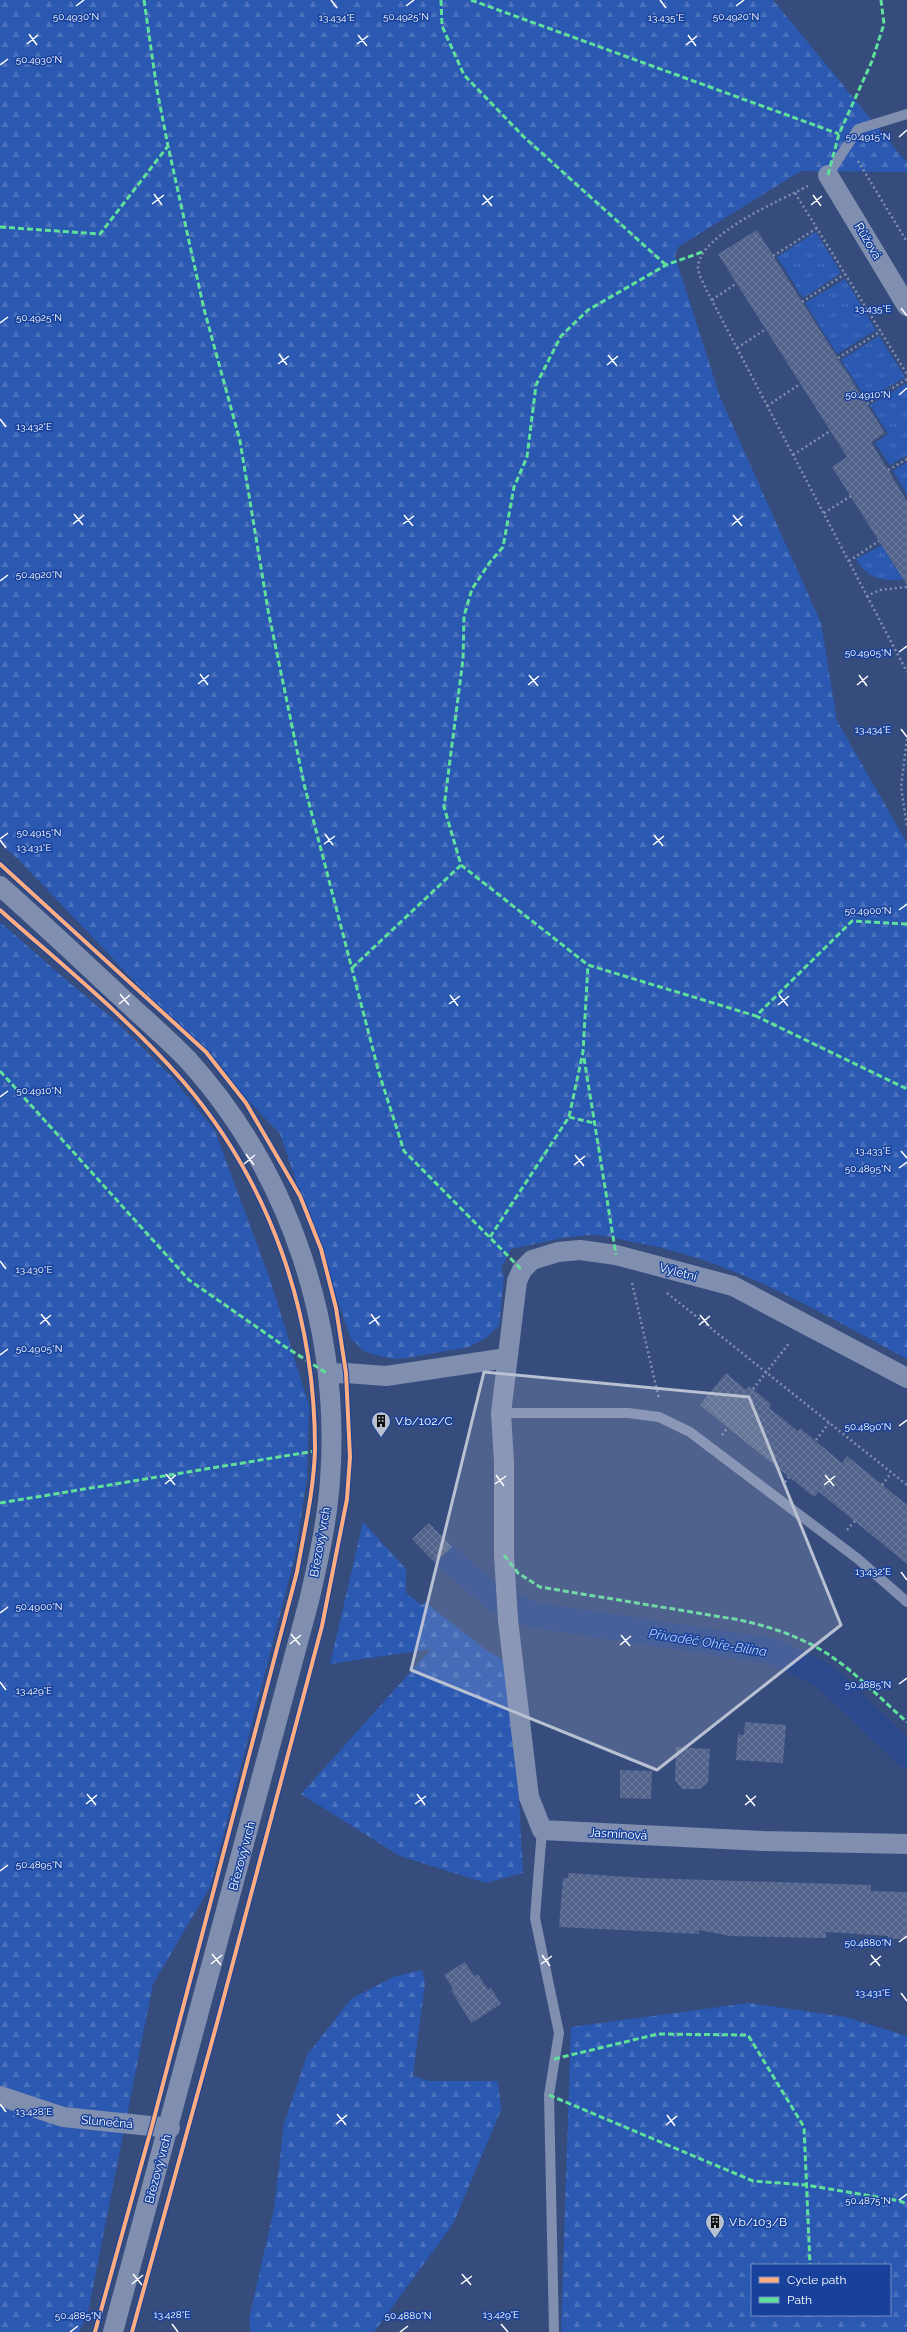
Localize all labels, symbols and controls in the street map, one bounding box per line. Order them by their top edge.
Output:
text: 50.4930°N [53,11,99,22]
text: 50.4925°N [383,11,429,22]
text: 50.4920°N [713,11,759,22]
text: 13.434°E [319,12,355,23]
text: 13.435°E [648,12,684,23]
text: 50.4930°N [16,54,62,65]
text: 50.4915°N [846,131,890,142]
street label: Růžová [852,220,884,262]
text: 13.435°E [855,303,891,314]
text: 50.4925°N [16,312,62,323]
text: 50.4910°N [845,389,891,400]
text: 13.432°E [16,421,52,432]
text: 50.4920°N [16,569,62,580]
text: 50.4905°N [845,647,891,658]
text: 13.434°E [855,724,891,735]
text: 50.4915°N [17,827,61,838]
text: 13.431°E [16,842,52,853]
text: 50.4900°N [844,905,892,916]
text: 50.4910°N [16,1085,62,1096]
text: 13.433°E [855,1145,891,1156]
text: 50.4895°N [845,1163,891,1174]
street label: Výletní [658,1260,699,1284]
text: 13.430°E [16,1264,52,1275]
text: 50.4905°N [16,1343,62,1354]
building icon: V.b/102/C [370,1410,392,1438]
place label: V.b/102/C [395,1414,453,1428]
text: 50.4890°N [844,1421,892,1432]
street label: Březový vrch [307,1506,333,1578]
text: 13.432°E [855,1566,891,1577]
text: 50.4900°N [15,1601,63,1612]
water label: Přivaděč Ohře-Bílina [648,1626,768,1659]
text: 50.4885°N [845,1679,891,1690]
text: 13.429°E [16,1685,52,1696]
street label: Březový vrch [226,1820,258,1892]
street label: Jasmínová [588,1825,648,1843]
text: 50.4895°N [16,1859,62,1870]
text: 50.4880°N [844,1937,892,1948]
text: 13.431°E [855,1987,891,1998]
text: 13.428°E [16,2106,52,2117]
street label: Slunečná [81,2113,133,2131]
street label: Březový vrch [142,2133,174,2205]
text: 50.4875°N [845,2195,891,2206]
building icon: V.b/103/B [704,2211,726,2239]
place label: V.b/103/B [729,2215,787,2229]
legend [751,2264,891,2316]
text: Cycle path [787,2273,846,2287]
text: Path [787,2293,812,2307]
text: 13.428°E [154,2309,190,2320]
text: 13.429°E [483,2309,519,2320]
text: 50.4885°N [55,2310,101,2321]
text: 50.4880°N [384,2310,432,2321]

